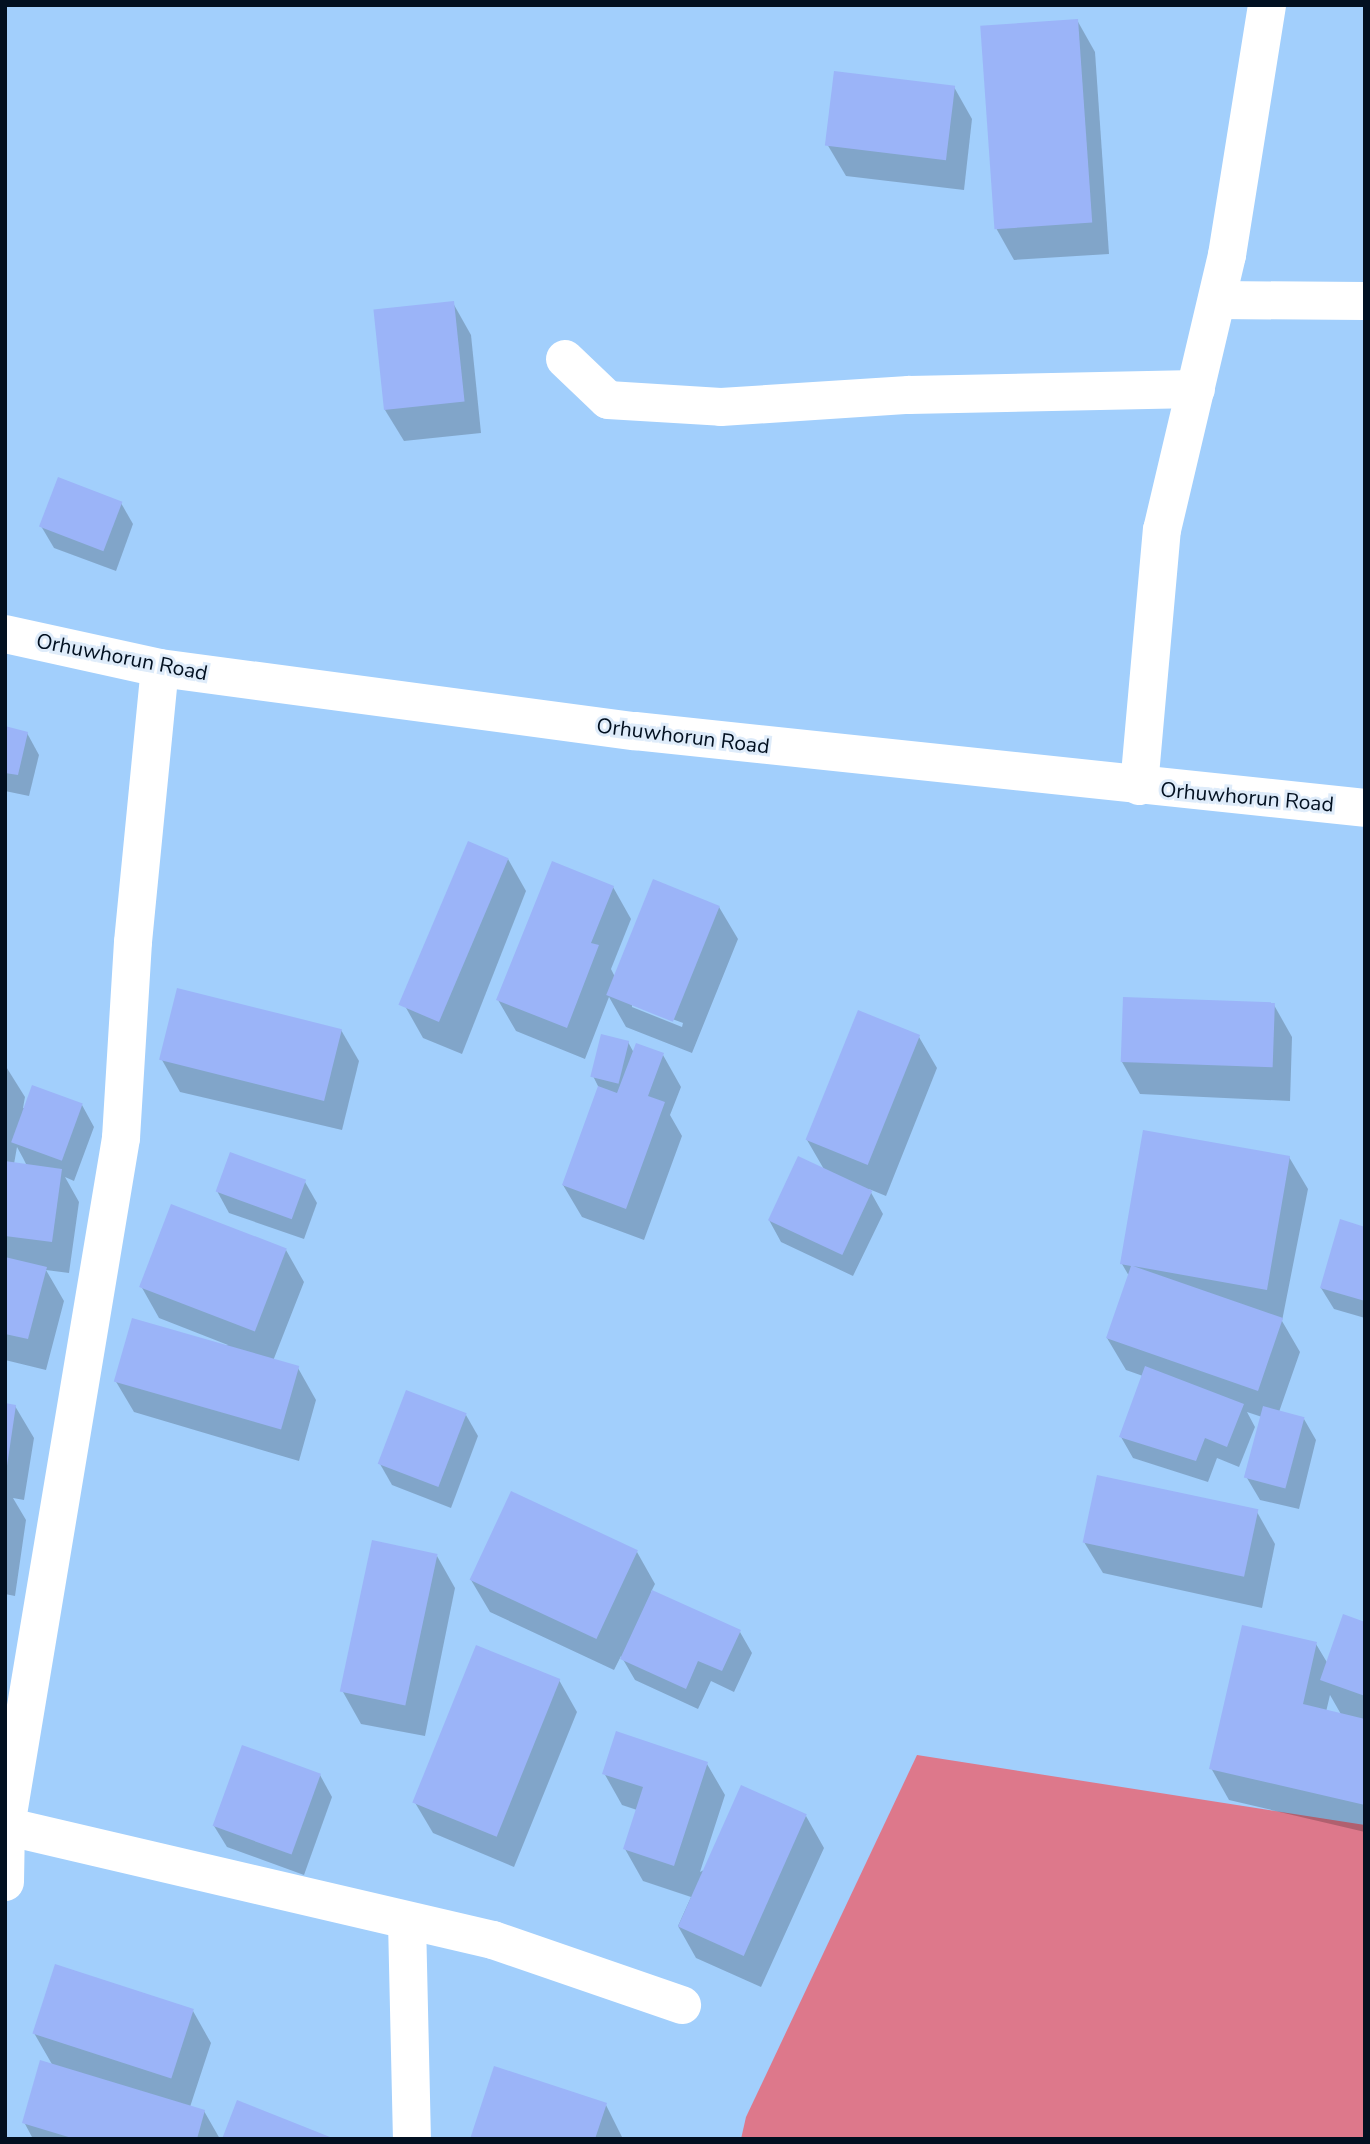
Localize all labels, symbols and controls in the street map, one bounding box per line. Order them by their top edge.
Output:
street label: Orhuwhorun Road [34,628,210,686]
street label: Orhuwhorun Road [595,713,771,759]
street label: Orhuwhorun Road [1159,777,1335,817]

